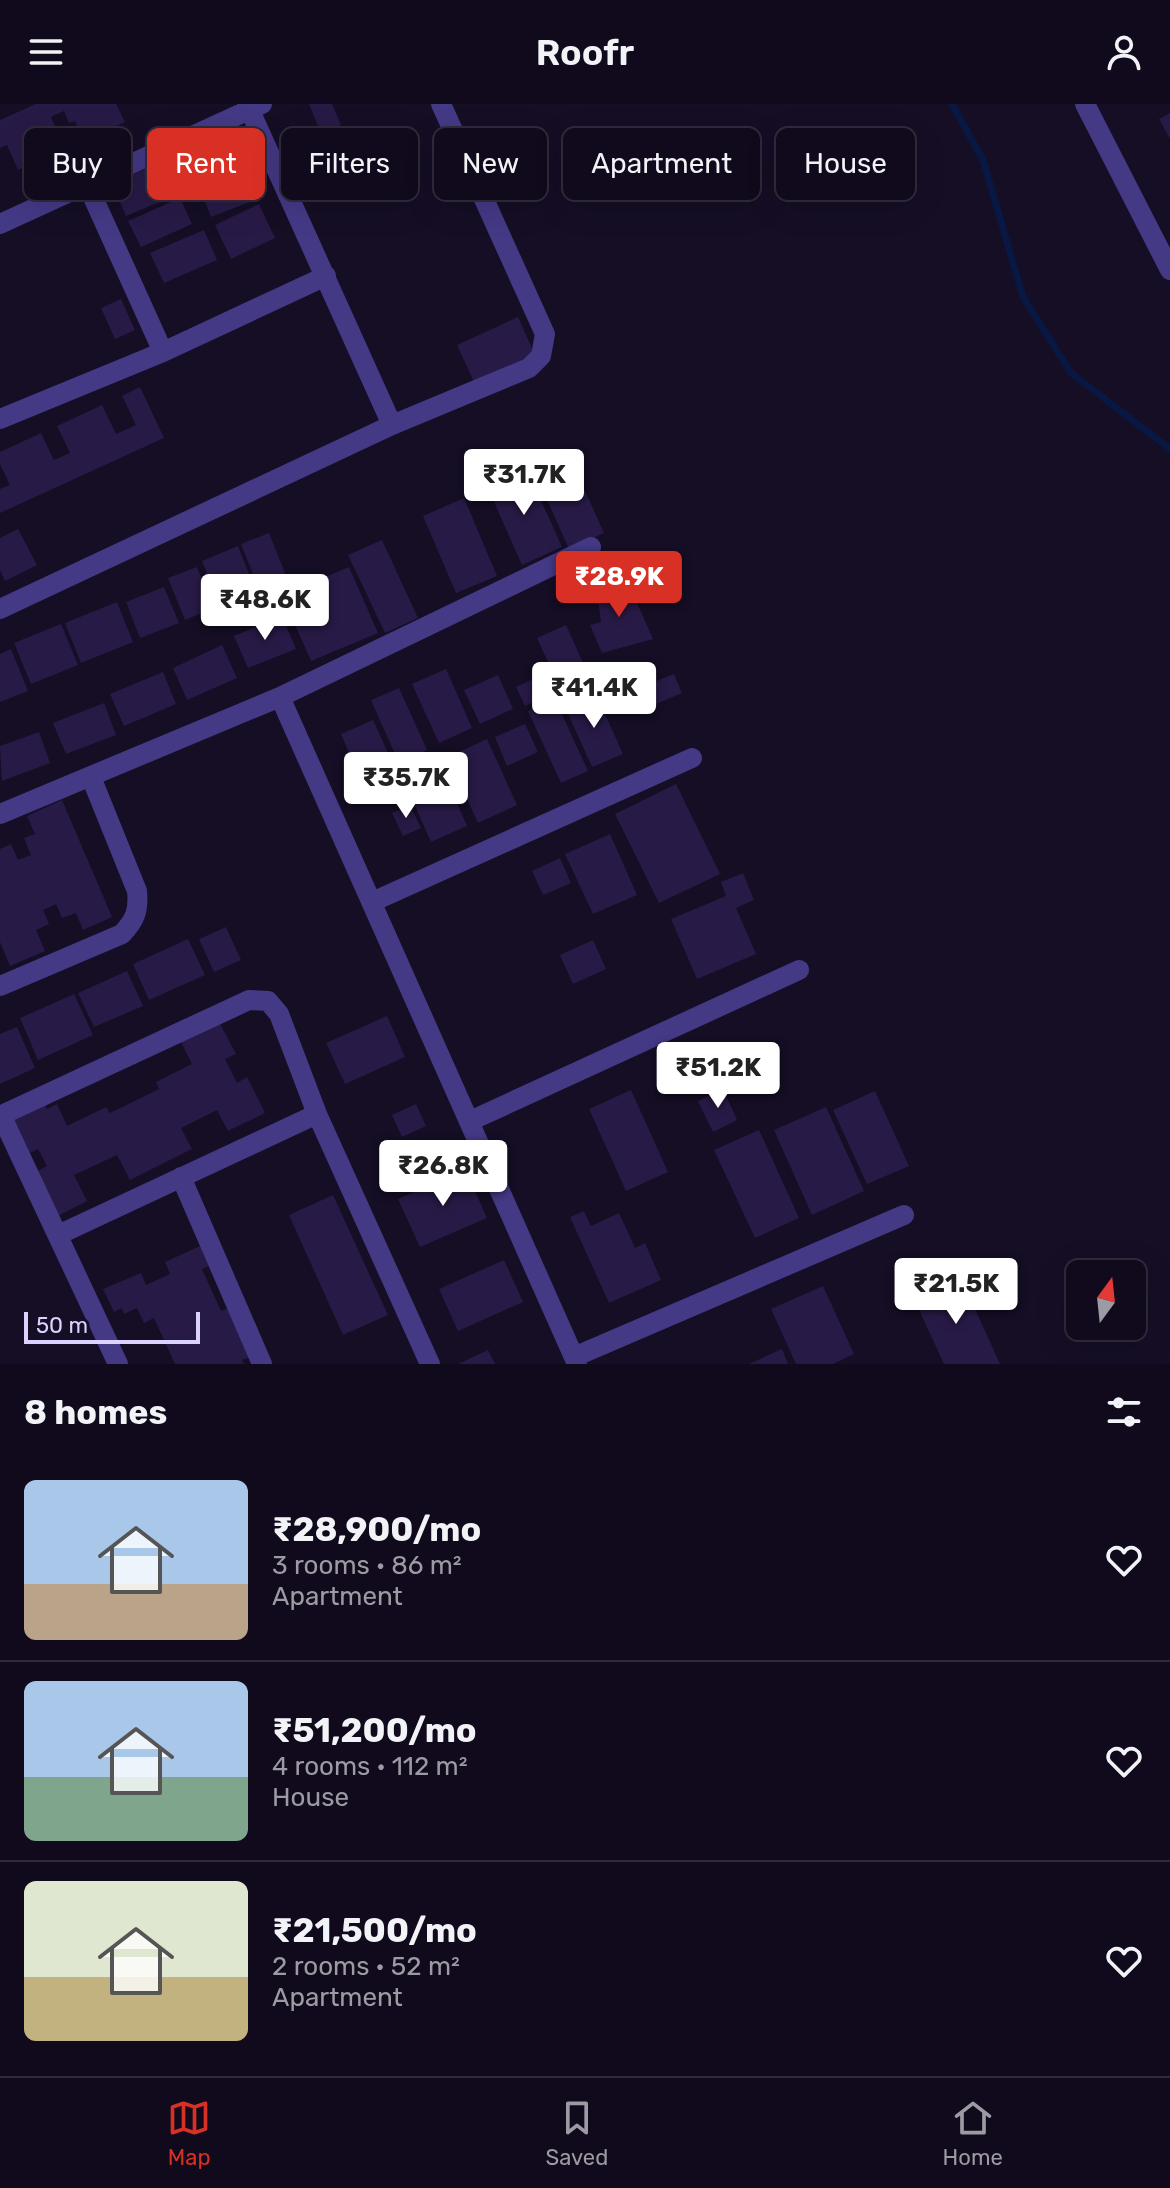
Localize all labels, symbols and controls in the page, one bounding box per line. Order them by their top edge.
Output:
icon: menu [24,30,68,74]
icon: person [1102,30,1146,74]
text: Roofr [536,31,634,74]
chip: Buy [24,128,131,200]
chip: Rent [147,128,265,200]
chip: Filters [281,128,418,200]
chip: New [434,128,547,200]
chip: Apartment [563,128,760,200]
chip: House [776,128,915,200]
pin: ₹31.7K [459,449,589,517]
text: ₹31.7K [482,459,566,490]
pin: ₹28.9K [554,551,684,619]
text: ₹28.9K [574,561,664,592]
pin: ₹48.6K [200,574,330,642]
text: ₹48.6K [219,584,311,615]
pin: ₹41.4K [529,662,659,730]
text: ₹41.4K [550,672,638,703]
pin: ₹35.7K [341,752,471,820]
text: ₹35.7K [362,762,450,793]
pin: ₹51.2K [653,1042,783,1110]
text: ₹51.2K [675,1052,761,1083]
pin: ₹26.8K [378,1140,508,1208]
text: ₹26.8K [397,1150,489,1181]
pin: ₹21.5K [891,1258,1021,1326]
north arrow [1066,1260,1146,1340]
map controls [1066,1260,1146,1340]
text: ₹21.5K [913,1268,999,1299]
scale bar [24,1308,200,1344]
text: 50 m [36,1312,88,1339]
icon: filters [1102,1390,1146,1434]
text: 8 homes [24,1392,167,1433]
text: ₹28,900/mo [272,1509,481,1550]
icon: home [88,1512,184,1608]
icon: heart [1102,1538,1146,1582]
text: 3 rooms · 86 m² [272,1550,462,1581]
text: Apartment [272,1581,403,1612]
text: ₹51,200/mo [272,1710,477,1751]
icon: home [88,1713,184,1809]
icon: heart [1102,1739,1146,1783]
text: 4 rooms · 112 m² [272,1751,468,1782]
text: House [272,1782,349,1813]
text: ₹21,500/mo [272,1910,477,1951]
icon: home [88,1913,184,2009]
icon: heart [1102,1939,1146,1983]
text: 2 rooms · 52 m² [272,1951,460,1982]
text: Apartment [272,1982,403,2013]
tab: Map [167,2096,211,2171]
tab: Saved [545,2096,608,2171]
tab: Home [943,2096,1003,2171]

